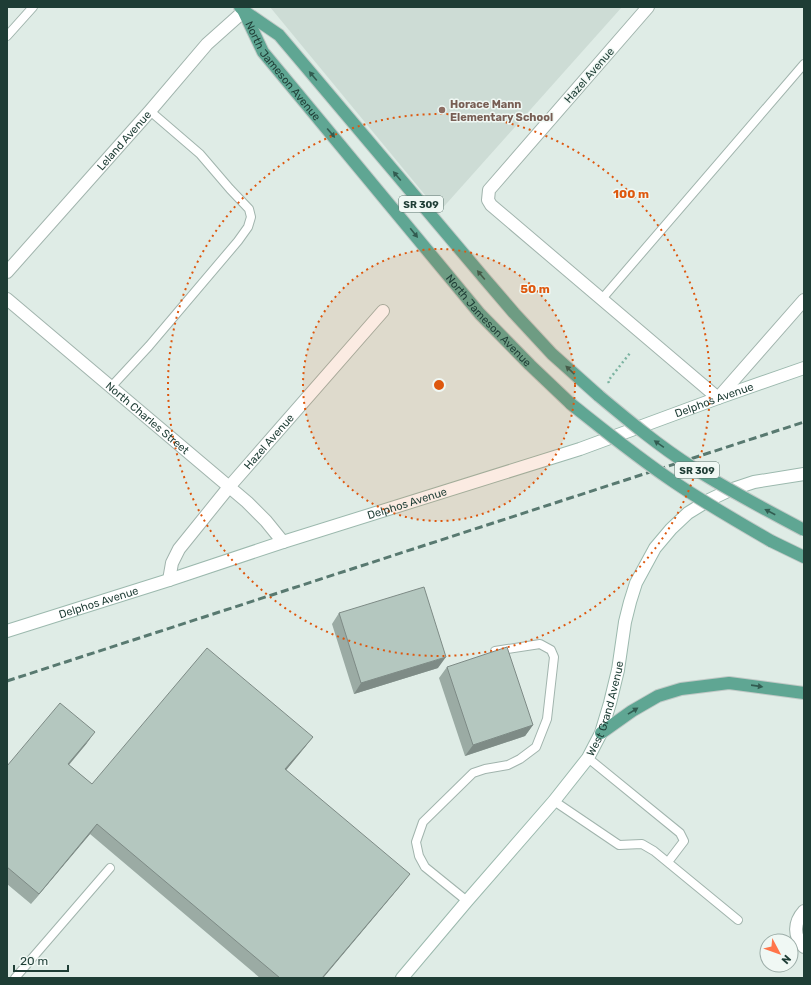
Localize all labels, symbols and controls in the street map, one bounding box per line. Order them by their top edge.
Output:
street label: North Jameson Avenue [242,19,323,123]
street label: Hazel Avenue [562,45,617,106]
one-way arrow [309,71,318,82]
place label: Horace Mann Elementary School [450,98,553,124]
marker: Horace Mann Elementary School [437,105,447,115]
street label: Leland Avenue [94,108,154,173]
one-way arrow [326,128,335,139]
one-way arrow [393,171,402,181]
text: 100 m [613,187,649,201]
road number: SR 309 [399,196,443,212]
one-way arrow [409,228,418,239]
one-way arrow [477,270,486,280]
street label: North Jameson Avenue [443,272,534,369]
text: 50 m [520,282,550,296]
one-way arrow [565,365,575,375]
centre of rings [432,378,446,392]
street label: North Charles Street [103,379,192,458]
street label: Delphos Avenue [673,380,755,420]
street label: Hazel Avenue [241,411,297,472]
one-way arrow [654,440,664,448]
road number: SR 309 [675,462,719,478]
street label: Delphos Avenue [366,485,449,522]
one-way arrow [764,508,775,515]
street label: Delphos Avenue [57,584,140,621]
street label: West Grand Avenue [584,660,626,758]
one-way arrow [751,683,763,689]
one-way arrow [628,707,638,715]
north arrow [759,933,799,973]
scale bar [14,947,68,973]
text: N [779,952,794,967]
text: 20 m [20,954,48,968]

